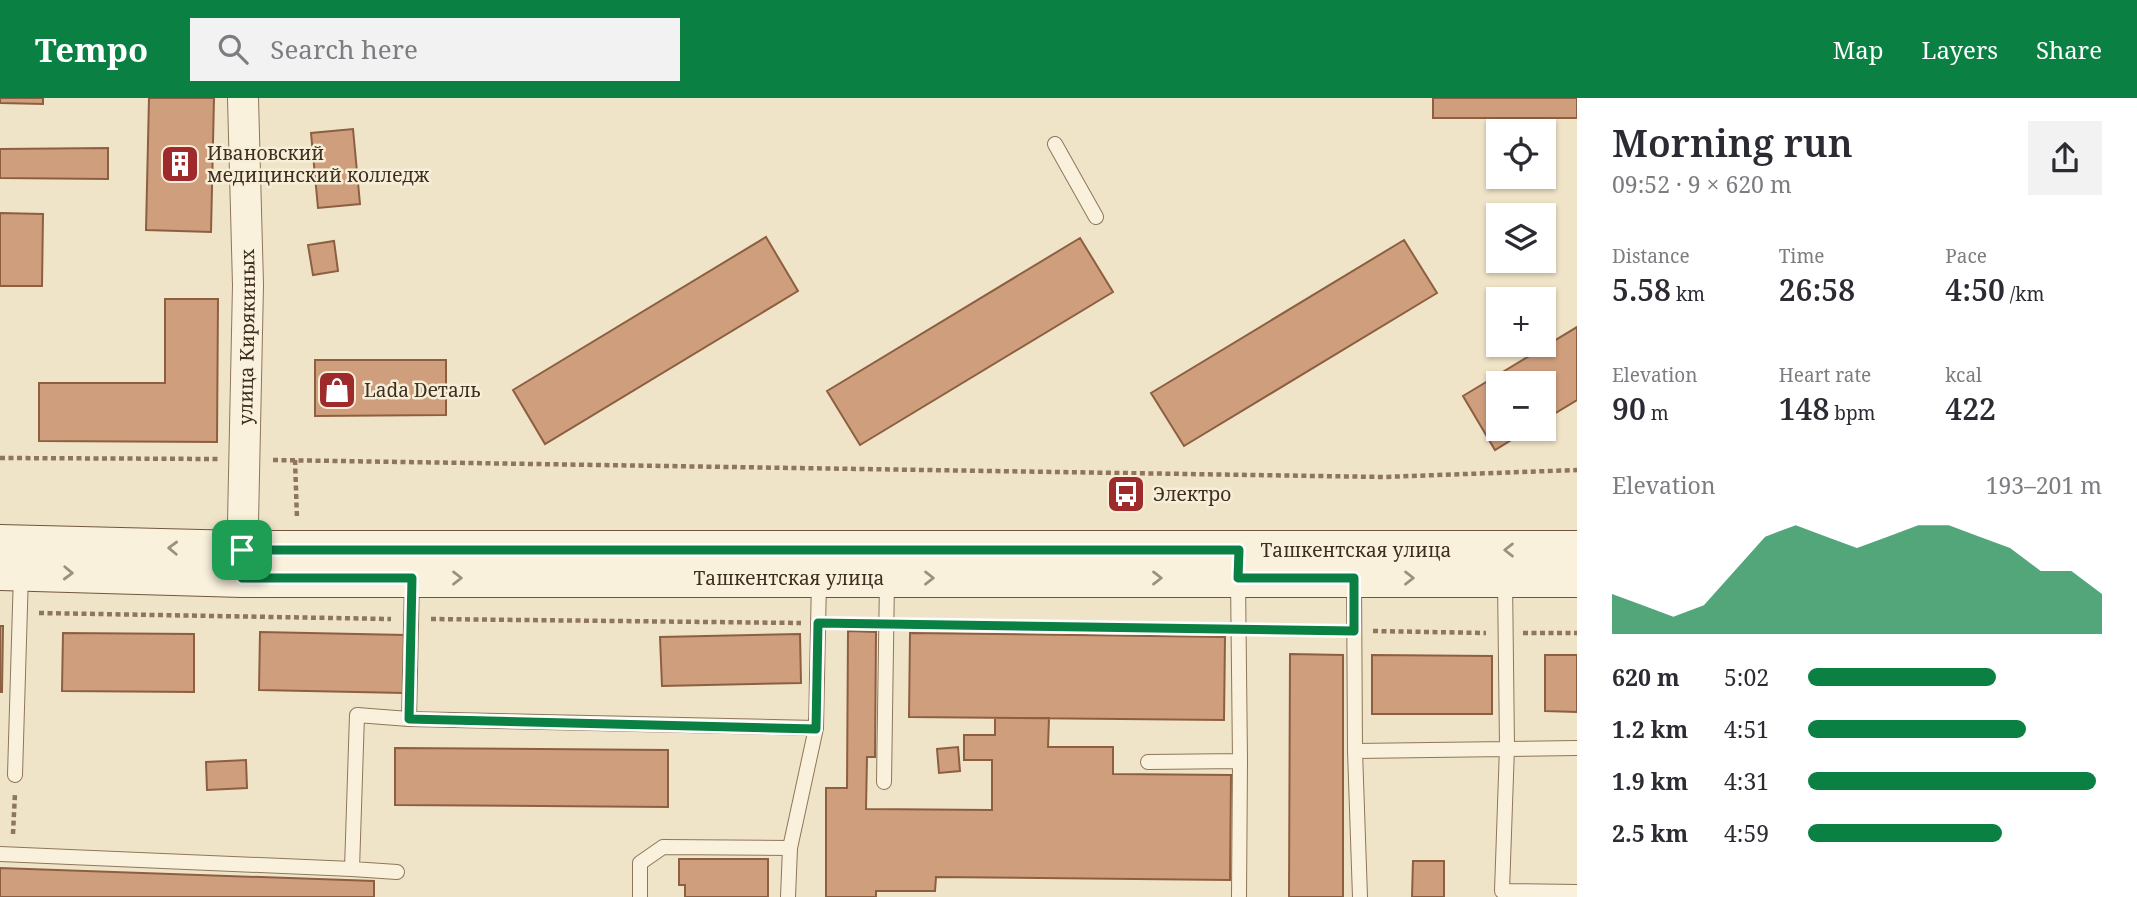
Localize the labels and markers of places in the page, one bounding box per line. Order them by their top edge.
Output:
place label: Ивановский медицинский колледж [207,140,430,188]
building icon: Ивановский медицинский колледж [159,143,201,185]
shop icon: Lada Dеталь [316,369,358,411]
place label: Lada Dеталь [364,377,481,403]
bus stop icon: Электро [1105,473,1147,515]
place label: Электро [1153,481,1231,507]
pin [212,520,272,580]

